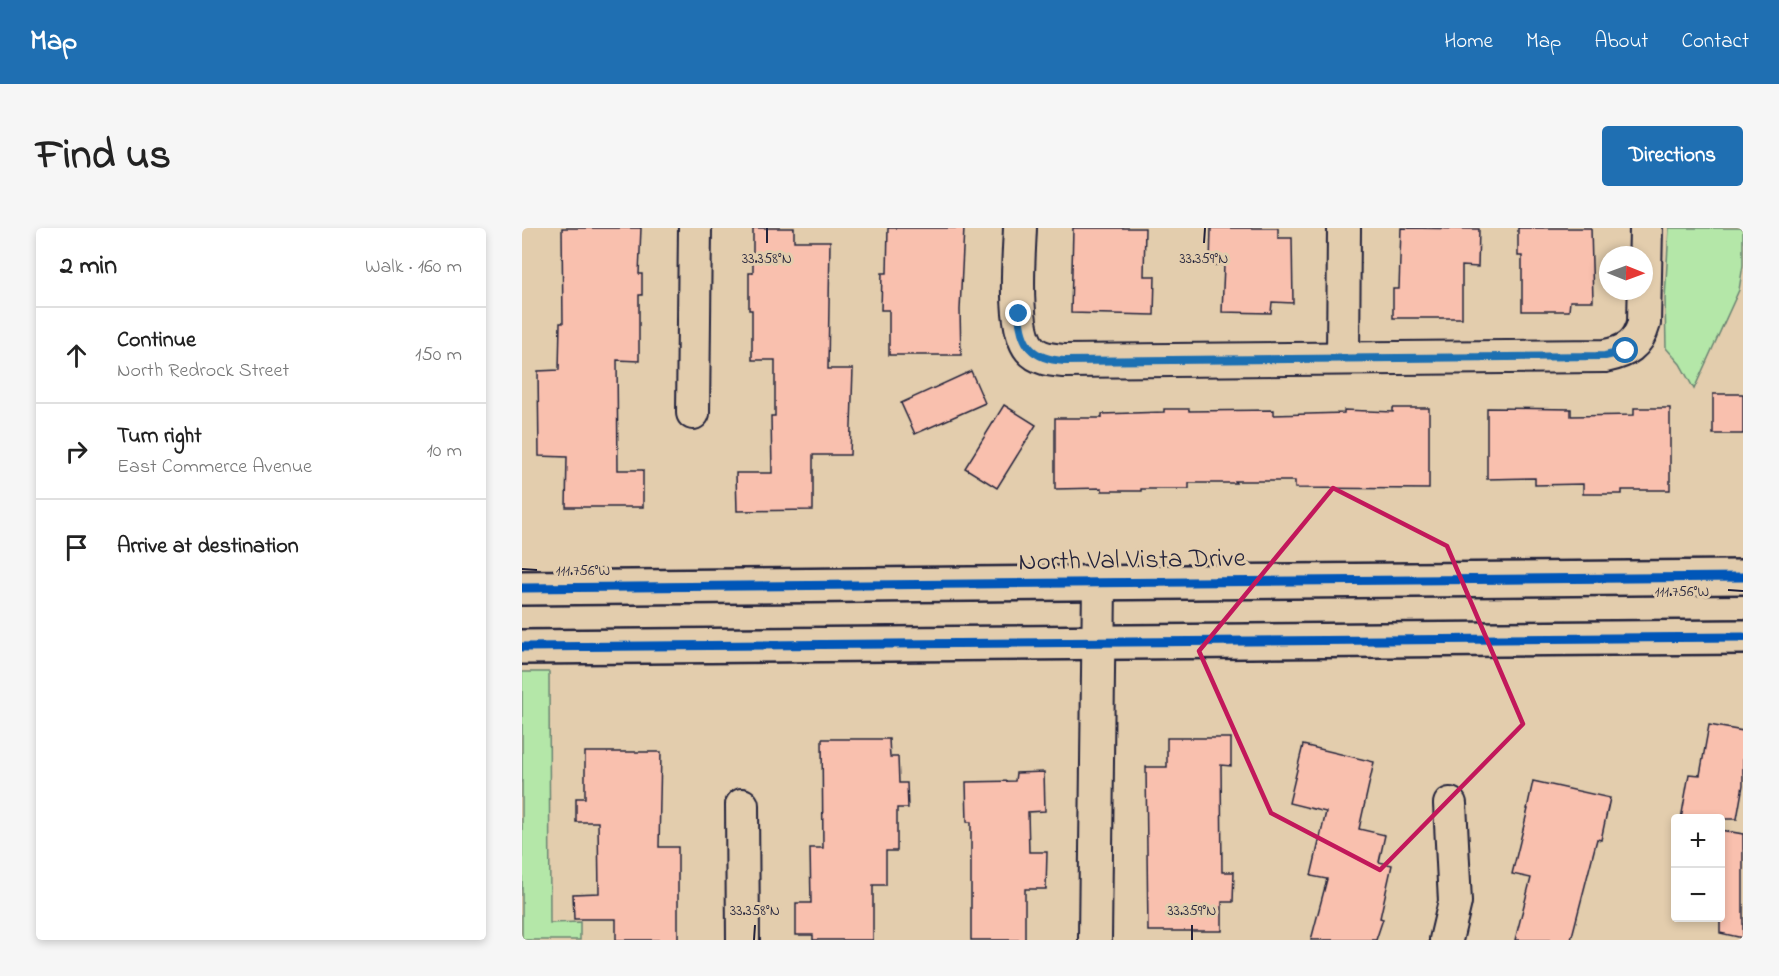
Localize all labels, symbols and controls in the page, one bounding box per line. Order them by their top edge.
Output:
text: Map [30,22,77,63]
text: Home [1444,27,1493,57]
text: Map [1526,27,1561,57]
text: About [1594,27,1648,57]
text: Contact [1681,27,1749,57]
text: Find us [36,126,171,187]
button: Directions [1602,126,1743,186]
north arrow [1599,246,1653,300]
text: 2 min [60,248,117,286]
text: 33.358°N [742,248,792,270]
text: 33.359°N [1180,248,1228,270]
text: Walk · 160 m [365,253,462,282]
route end [1005,300,1031,326]
text: Continue [117,325,196,357]
route start [1612,337,1638,363]
icon: ahead [60,339,93,372]
text: 150 m [415,341,462,370]
text: North Redrock Street [117,357,289,386]
text: Turn right [117,421,202,453]
icon: right [60,435,93,468]
text: 10 m [426,437,462,466]
text: East Commerce Avenue [117,453,312,482]
icon: arrive [60,531,93,564]
text: Arrive at destination [117,531,299,563]
street label: North Val Vista Drive [1018,540,1247,582]
text: 111.756°W [556,560,610,582]
text: 111.756°W [1655,581,1709,603]
map controls [1671,814,1725,922]
button: + [1671,814,1725,868]
button: − [1671,868,1725,922]
text: 33.358°N [730,900,780,922]
text: 33.359°N [1168,900,1216,922]

